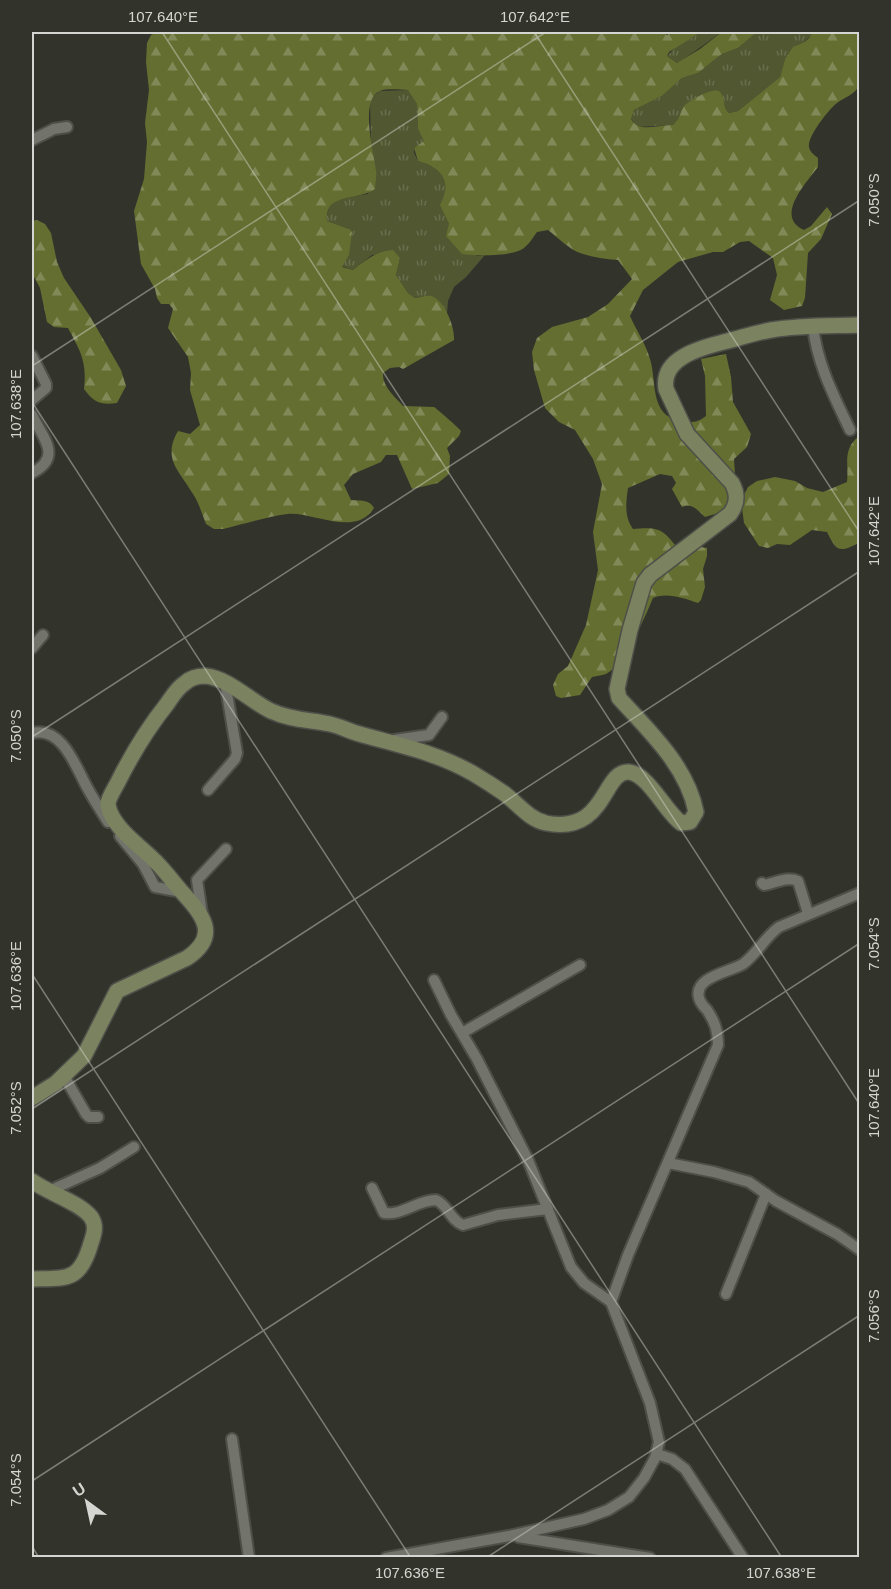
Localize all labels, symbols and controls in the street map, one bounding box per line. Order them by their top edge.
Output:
text: 107.640°E [128,8,198,25]
text: 107.642°E [500,8,570,25]
text: 7.050°S [865,173,882,227]
text: 107.638°E [7,369,24,439]
text: 107.642°E [865,496,882,566]
text: 7.050°S [7,709,24,763]
text: 7.054°S [865,917,882,971]
text: 107.636°E [7,941,24,1011]
text: 107.640°E [865,1068,882,1138]
text: 7.052°S [7,1081,24,1135]
text: 7.056°S [865,1289,882,1343]
text: 7.054°S [7,1453,24,1507]
north arrow [57,1472,117,1532]
text: U [70,1480,89,1500]
text: 107.636°E [375,1564,445,1581]
text: 107.638°E [746,1564,816,1581]

